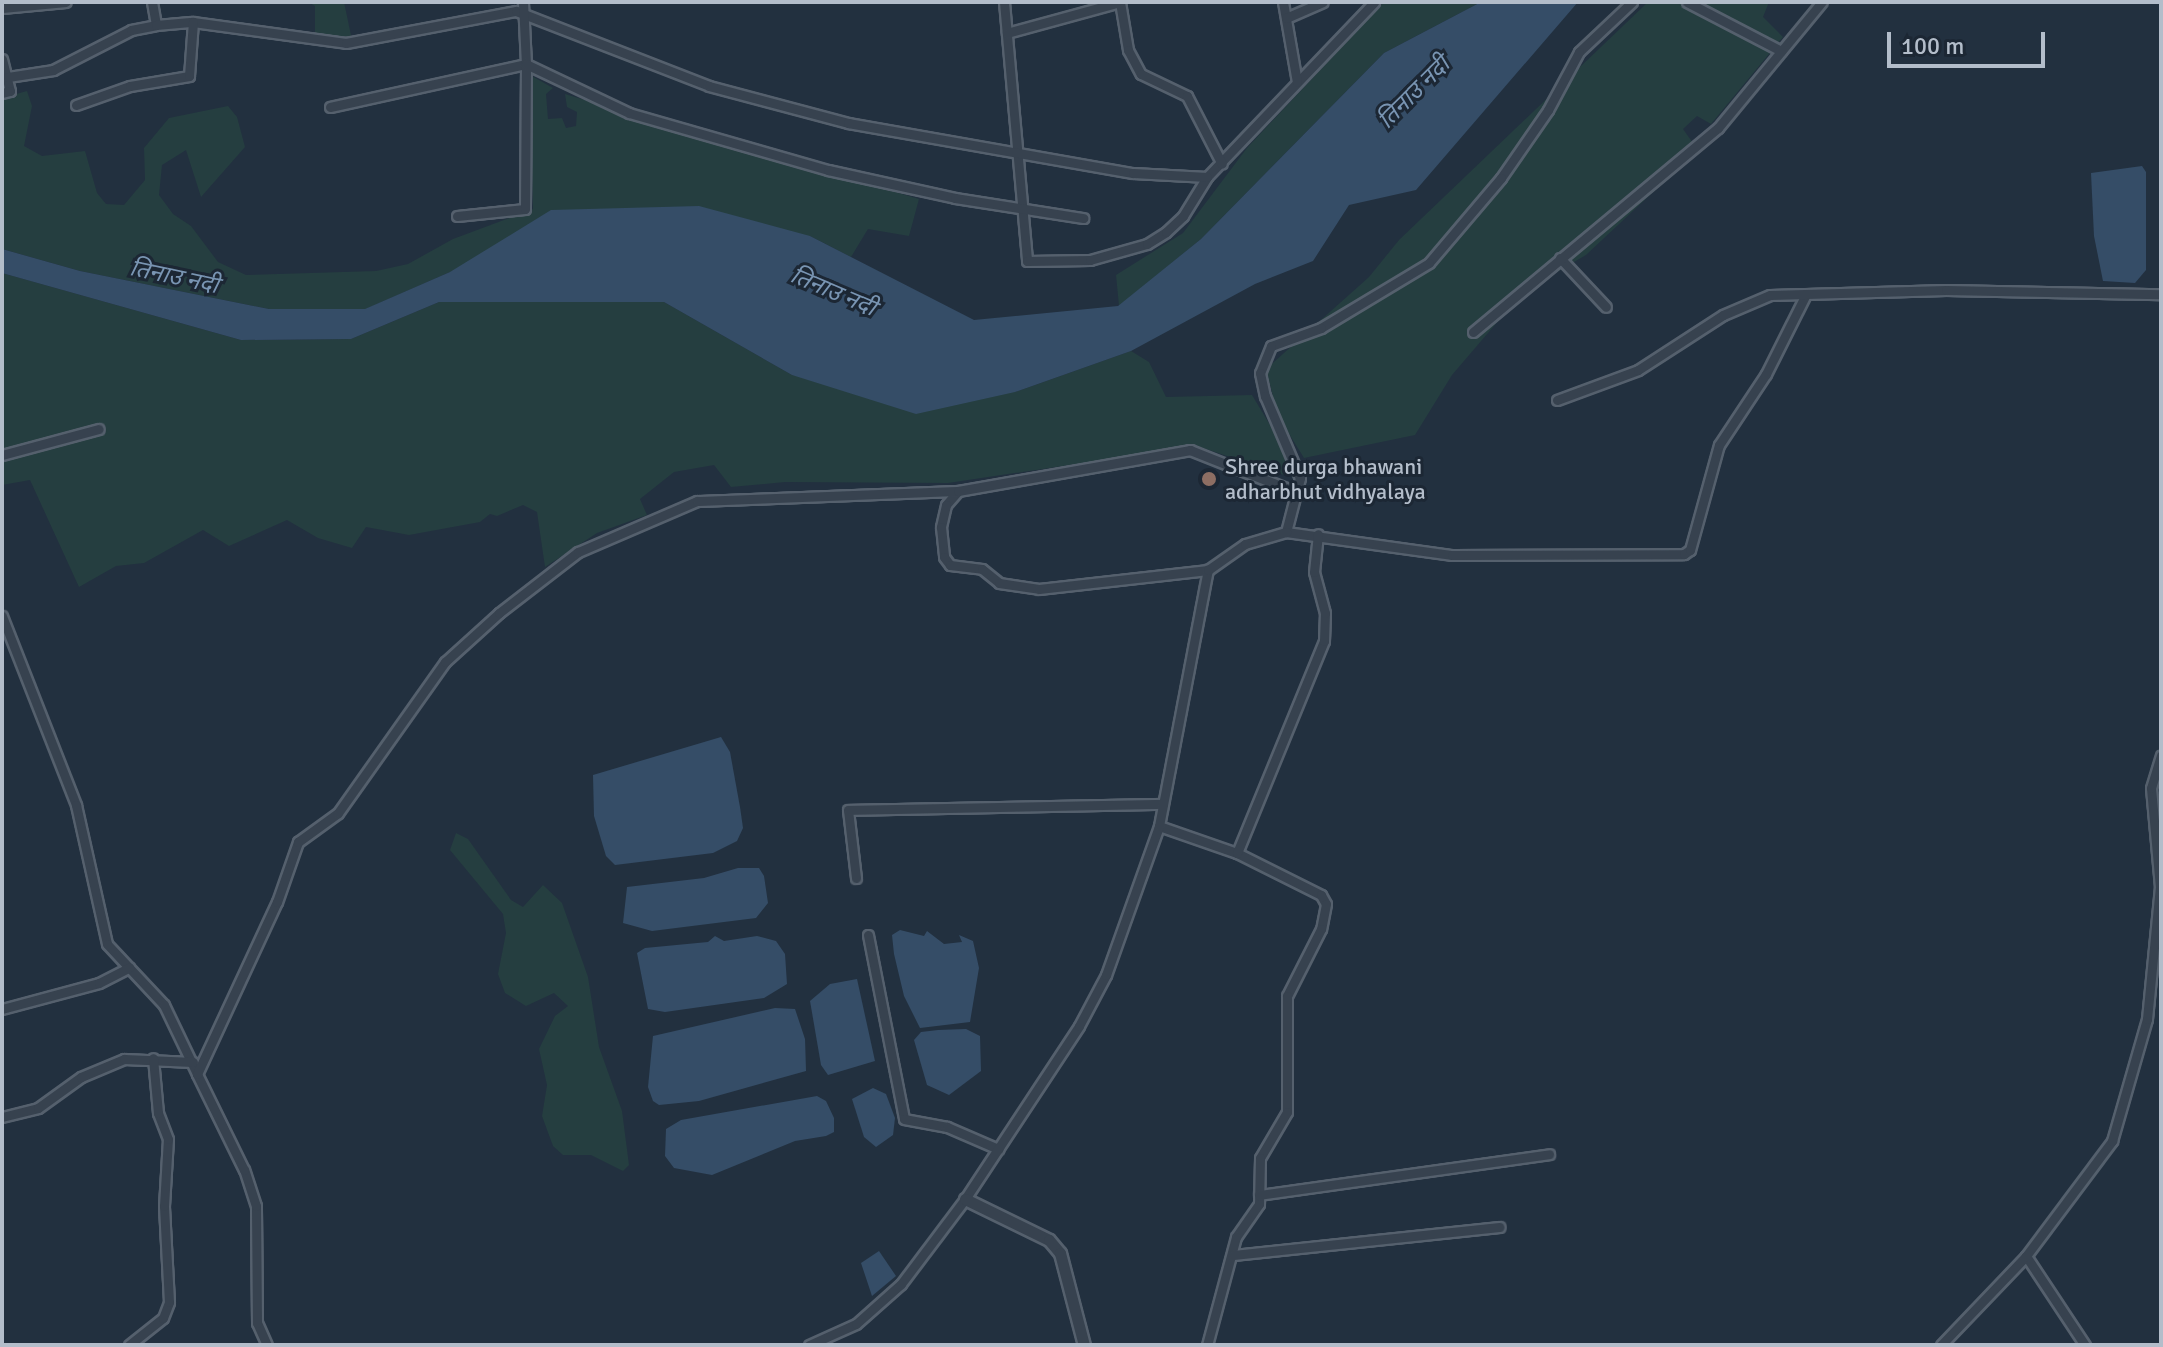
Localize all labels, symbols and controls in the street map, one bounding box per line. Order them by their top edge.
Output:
scale bar [1891,16,2049,66]
text: 100 m [1901,31,1964,61]
water label: तिनाउ नदी [1372,51,1456,135]
water label: तिनाउ नदी [127,254,221,300]
water label: तिनाउ नदी [786,261,880,323]
place label: Shree durga bhawani adharbhut vidhyalaya [1225,453,1426,504]
marker: Shree durga bhawani adharbhut vidhyalaya [1200,470,1218,488]

